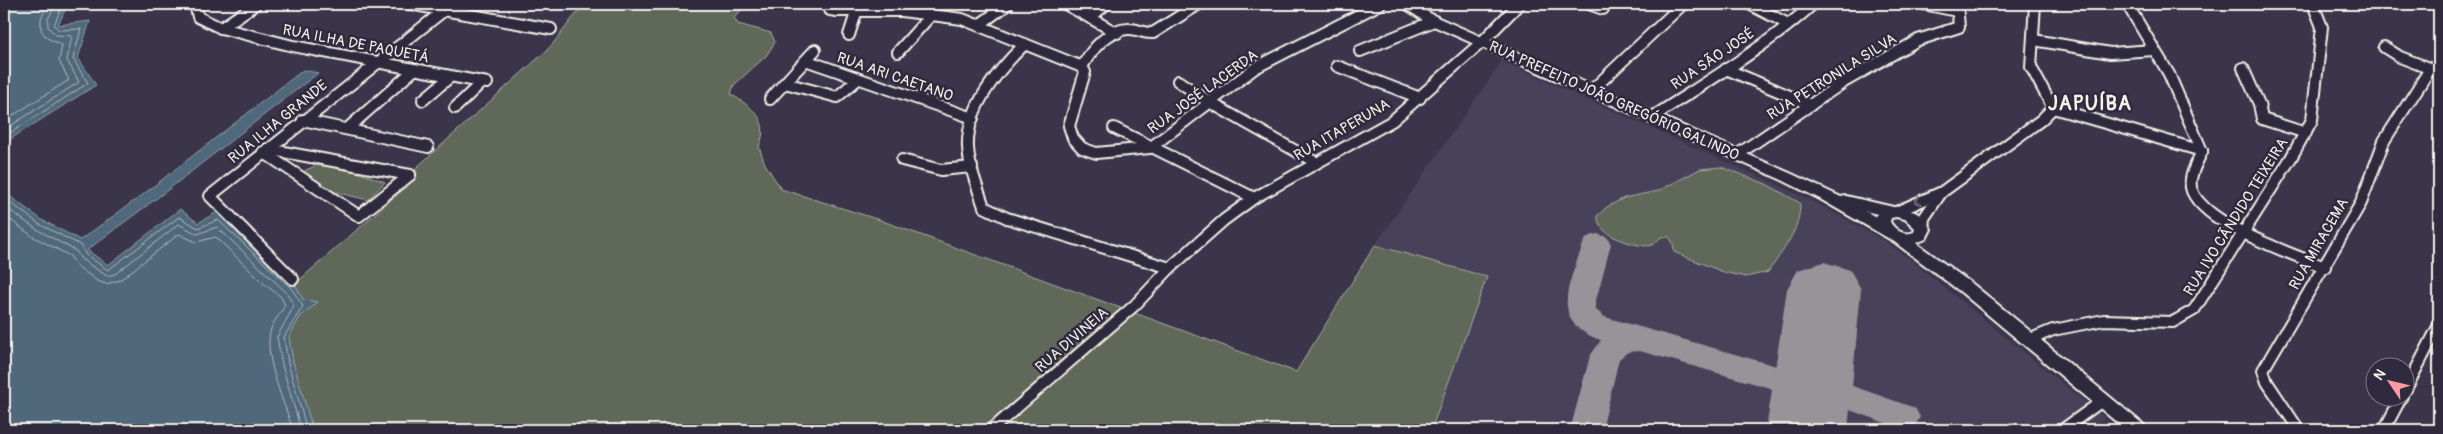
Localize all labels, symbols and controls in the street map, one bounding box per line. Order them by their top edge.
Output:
street label: RUA ILHA DE PAQUETÁ [281,20,431,68]
street label: RUA SÃO JOSÉ [1667,24,1759,94]
street label: RUA PETRONILA SILVA [1764,29,1900,125]
street label: RUA PREFEITO JOÃO GREGÓRIO GALINDO [1486,37,1742,165]
street label: RUA JOSÉ LACERDA [1144,45,1262,138]
street label: RUA ARI CAETANO [834,48,956,106]
street label: RUA ILHA GRANDE [224,76,332,168]
district label: JAPUÍBA [2048,91,2132,116]
street label: RUA ITAPERUNA [1290,95,1394,165]
street label: RUA IVO CÃNDIDO TEIXEIRA [2180,134,2292,299]
street label: RUA MIRACEMA [2285,195,2353,293]
one-way arrow [1915,196,1923,206]
street label: RUA DIVINEIA [1032,303,1113,377]
north arrow [2366,356,2416,406]
text: N [2370,366,2389,384]

